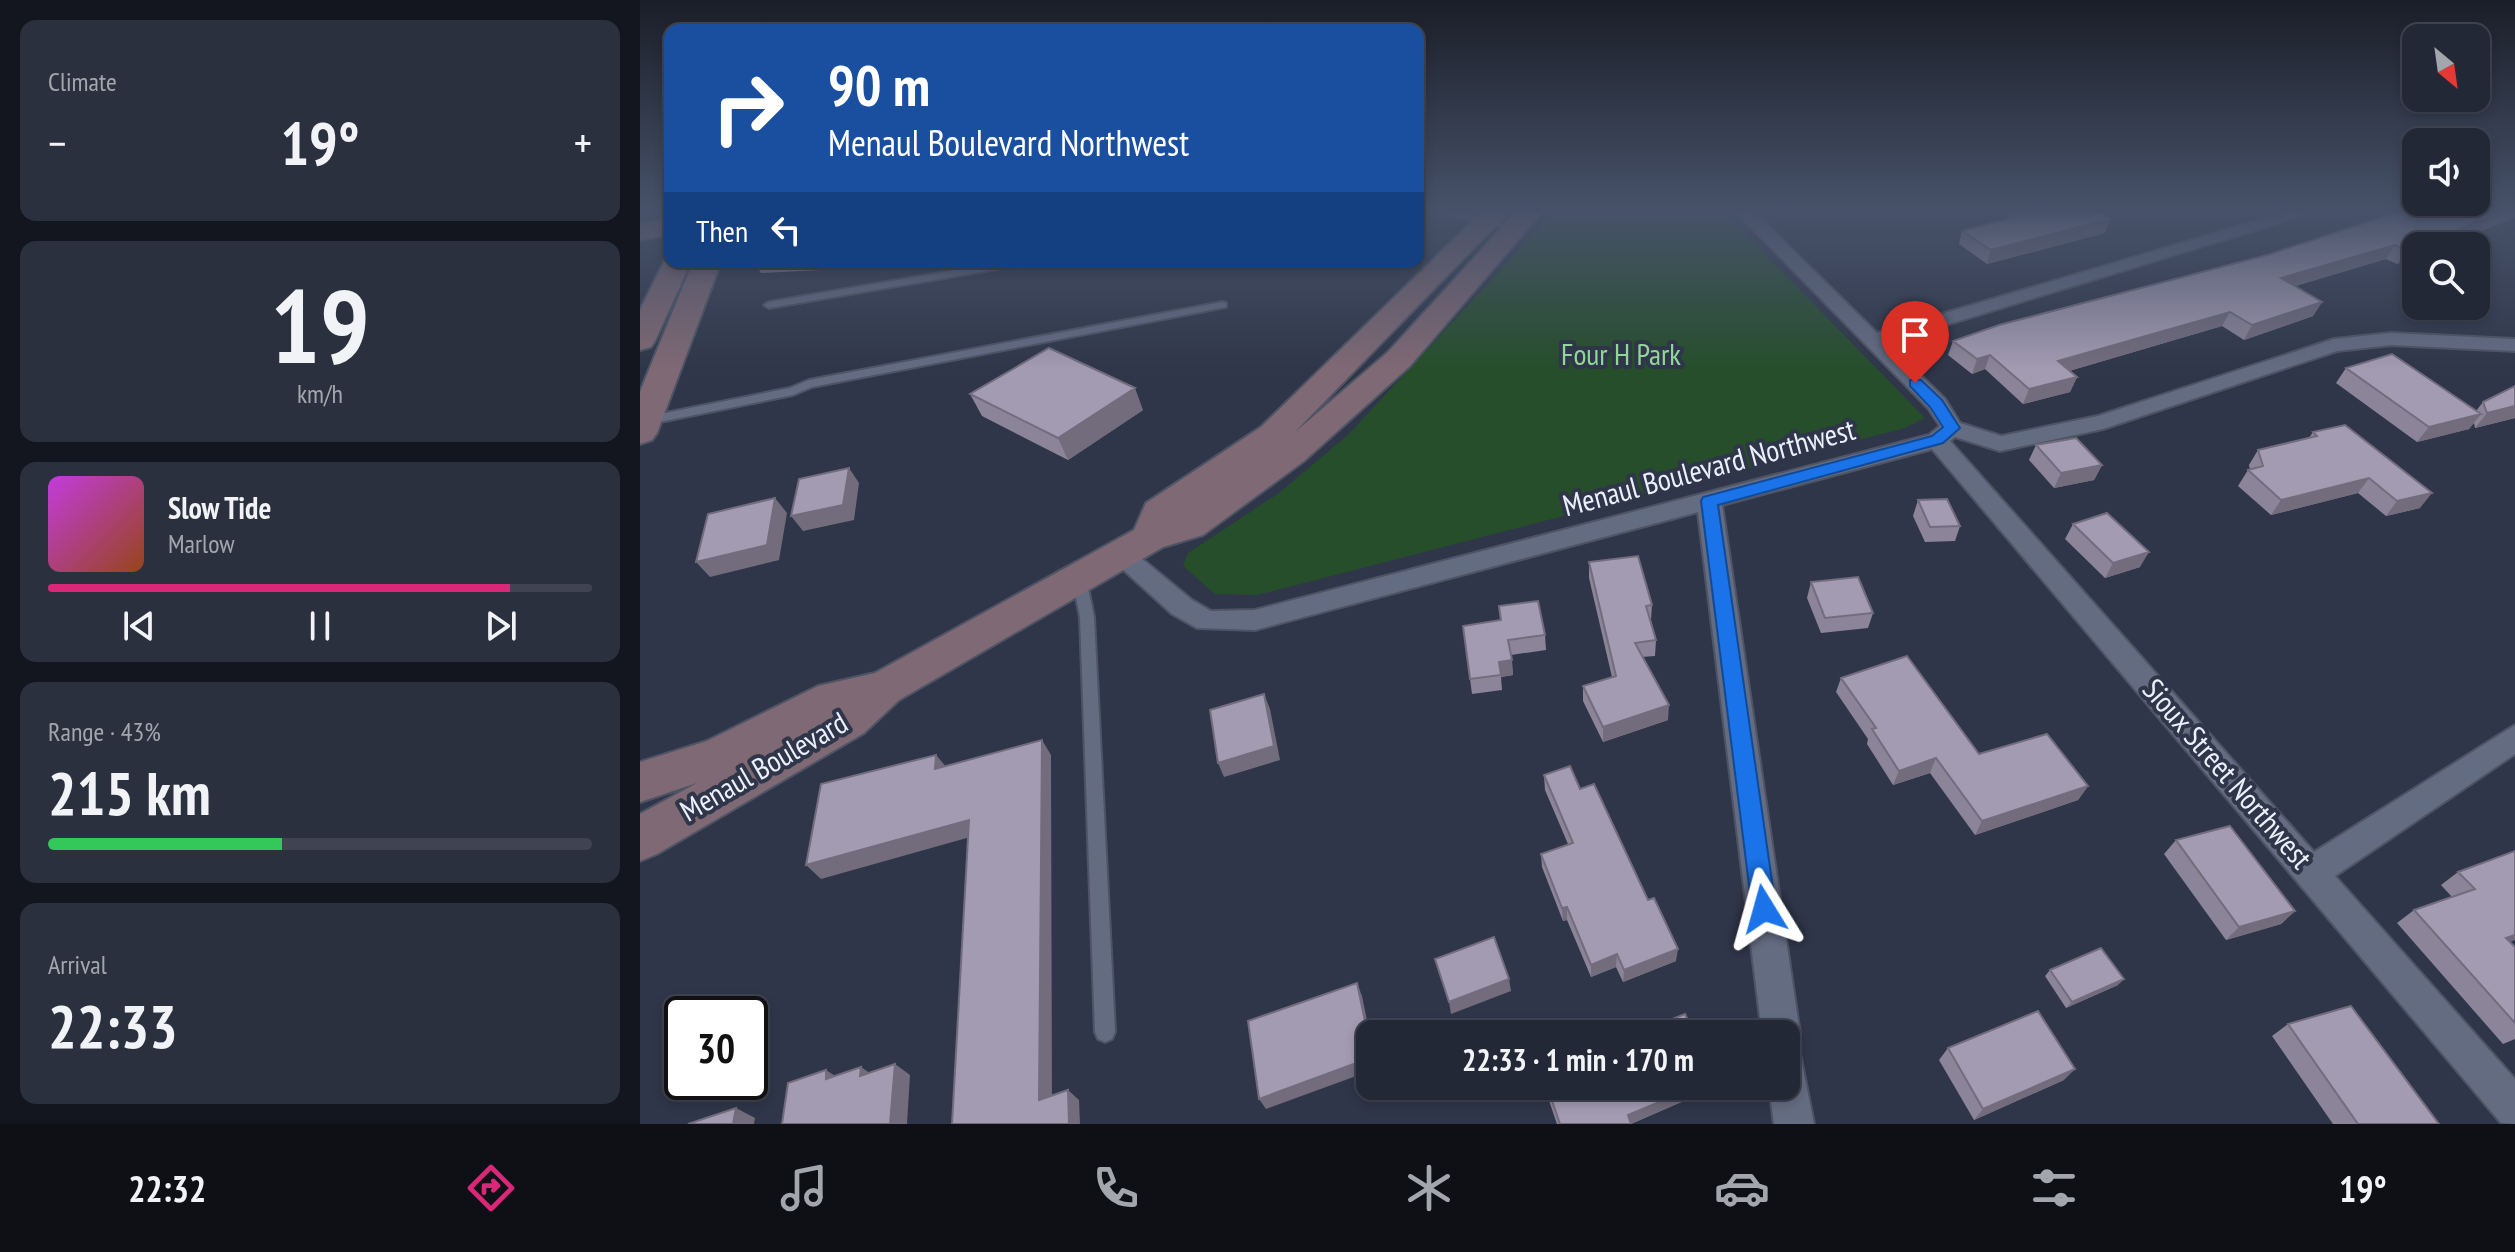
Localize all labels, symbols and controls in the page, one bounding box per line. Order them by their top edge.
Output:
north arrow [2402,24,2490,112]
map controls [2402,24,2490,320]
text: 90 m [828,49,930,121]
icon: right [696,56,800,160]
text: Climate [48,65,117,98]
text: 19° [280,104,360,182]
text: − [48,114,66,171]
text: + [574,114,592,171]
text: Menaul Boulevard Northwest [828,119,1189,166]
button: sound [2402,128,2490,216]
icon: left [764,208,808,252]
text: Then [696,211,748,250]
button: search [2402,232,2490,320]
text: 19 [270,257,370,392]
pin [1881,301,1949,383]
icon: arrive [1893,313,1937,357]
park label: Four H Park [1561,334,1681,373]
text: km/h [297,377,343,410]
street label: Menaul Boulevard Northwest [1558,409,1860,524]
text: Slow Tide [168,488,271,527]
text: Marlow [168,527,234,560]
icon: previous [117,604,161,648]
icon: pause [298,604,342,648]
icon: next [479,604,523,648]
street label: Sioux Street Northwest [2135,670,2322,877]
street label: Menaul Boulevard [673,702,854,829]
text: Range · 43% [48,715,161,748]
text: 215 km [48,754,211,832]
position arrow [1722,867,1806,951]
text: Arrival [48,948,107,981]
text: 22:33 [48,987,178,1065]
speed limit sign: 30 [664,996,768,1100]
text: 22:33 · 1 min · 170 m [1462,1040,1694,1079]
icon: directions [463,1160,519,1216]
icon: music [776,1160,832,1216]
icon: phone [1088,1160,1144,1216]
icon: climate [1401,1160,1457,1216]
icon: car [1714,1160,1770,1216]
icon: filters [2026,1160,2082,1216]
text: 22:32 [128,1165,206,1212]
text: 19° [2339,1165,2387,1212]

